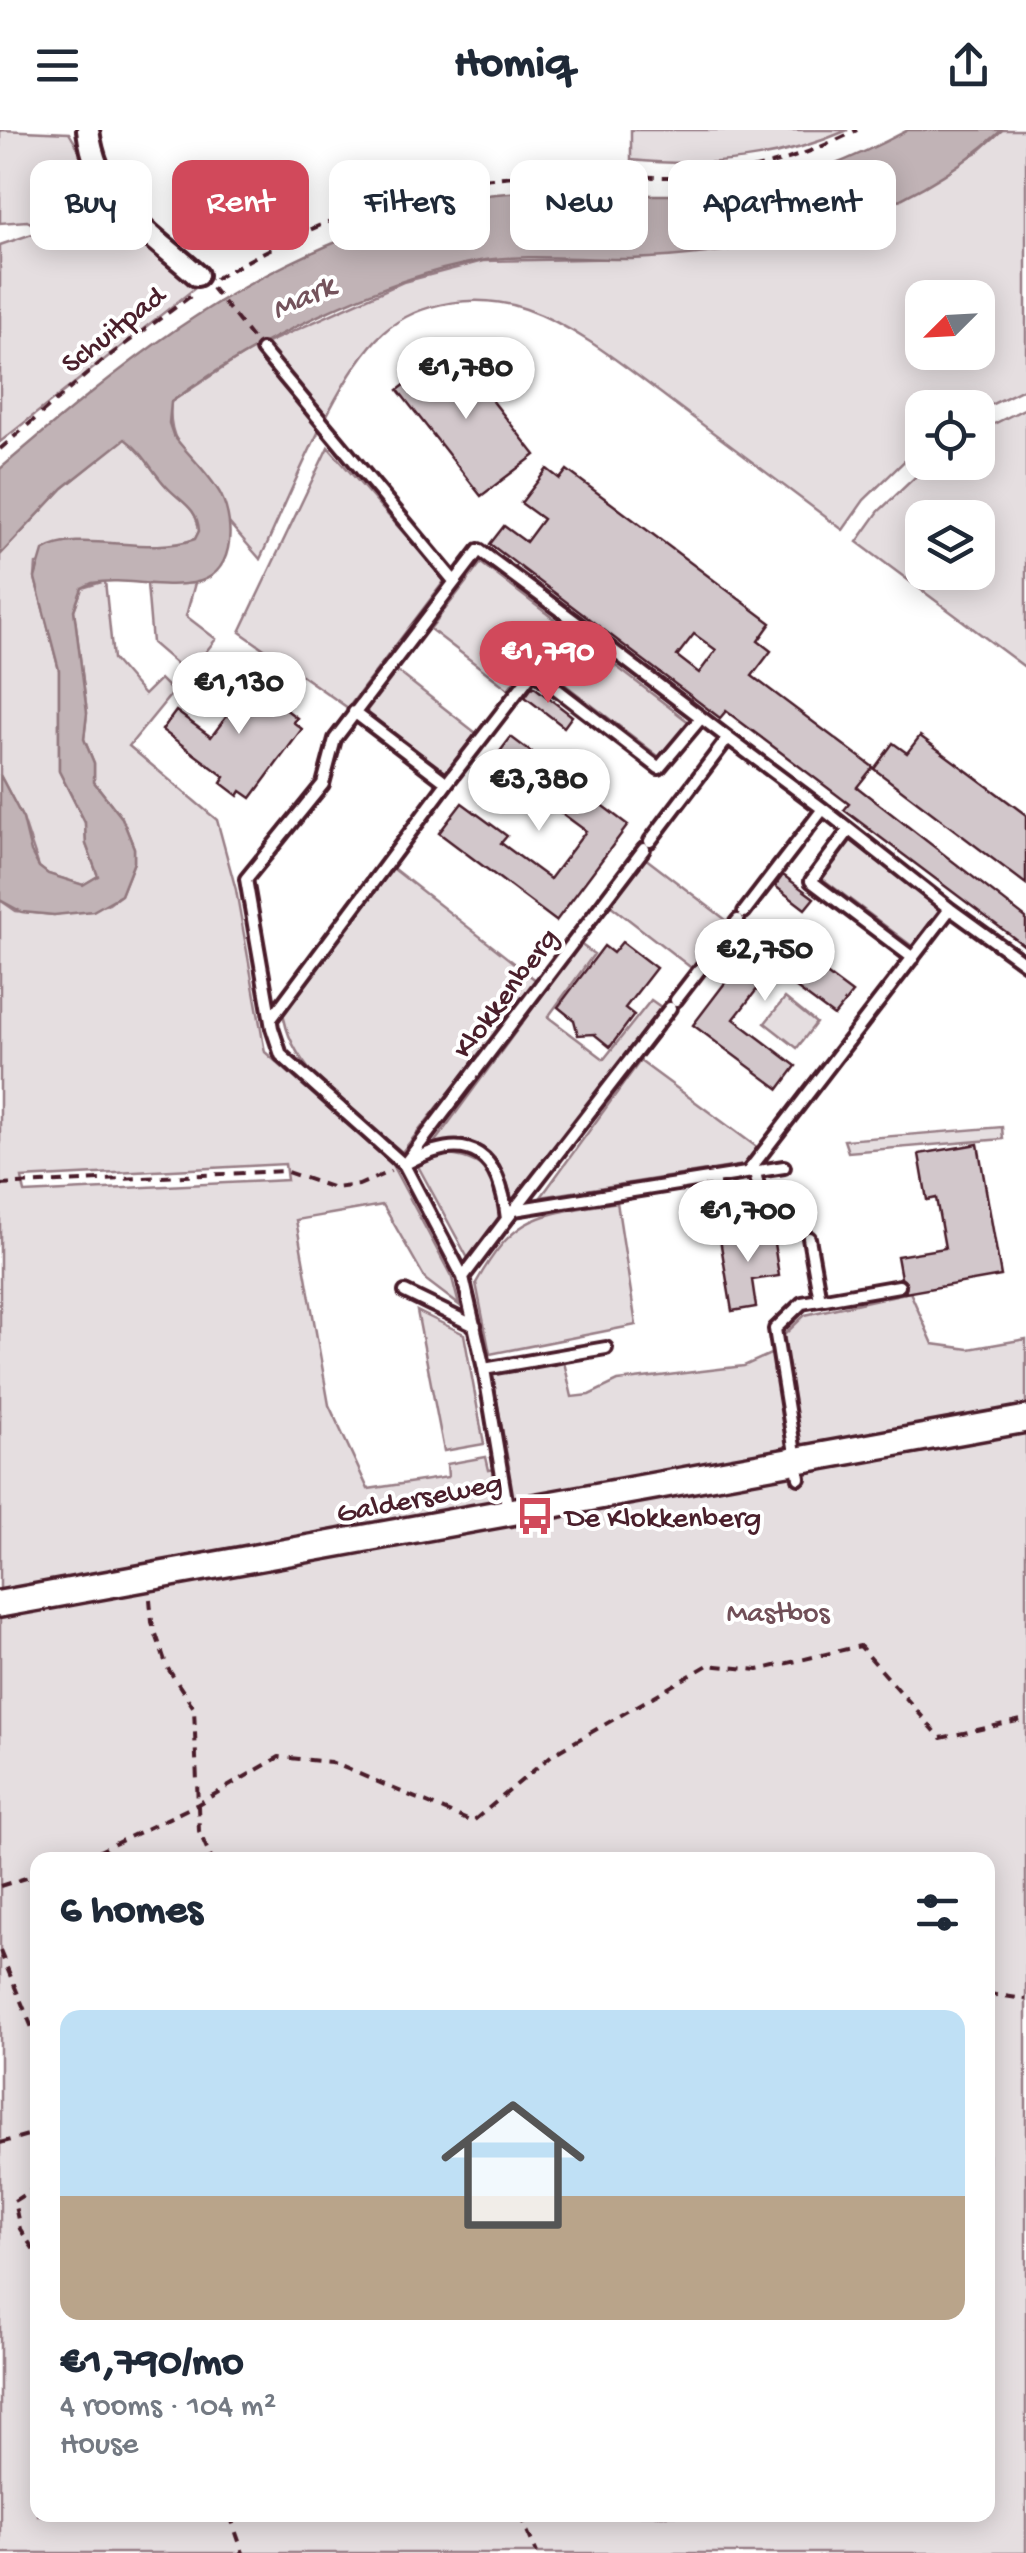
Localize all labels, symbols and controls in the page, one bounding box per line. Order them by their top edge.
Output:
icon: menu [30,38,85,93]
icon: share [941,38,996,93]
text: Homiq [454,39,572,92]
chip: Buy [30,160,152,250]
chip: Rent [172,160,309,250]
chip: Filters [329,160,490,250]
chip: New [510,160,648,250]
chip: Apartment [668,160,896,250]
water label: Mark [266,268,344,330]
street label: Schuitpad [56,279,176,383]
north arrow [905,280,995,370]
map controls [905,280,995,590]
pin: €1,780 [385,337,547,422]
text: €1,780 [419,350,513,388]
button: locate [905,390,995,480]
button: layers [905,500,995,590]
pin: €1,790 [467,621,629,706]
text: €1,790 [502,634,594,672]
pin: €1,130 [158,652,320,737]
text: €1,130 [194,665,284,703]
pin: €3,380 [458,749,620,834]
text: €3,380 [490,762,588,800]
pin: €2,750 [684,919,846,1004]
street label: Klokkenberg [447,923,568,1067]
text: €2,750 [717,932,813,970]
pin: €1,700 [667,1180,829,1265]
text: €1,700 [701,1193,796,1231]
street label: Galderseweg [334,1467,506,1534]
bus stop icon: De Klokkenberg [514,1495,556,1537]
place label: De Klokkenberg [563,1503,761,1538]
park label: Mastbos [726,1598,831,1633]
icon: filters [910,1885,965,1940]
text: 6 homes [60,1888,203,1937]
icon: home [423,2075,603,2255]
text: €1,790/mo [60,2340,244,2389]
text: 4 rooms · 104 m² [60,2389,276,2427]
text: House [60,2427,138,2465]

